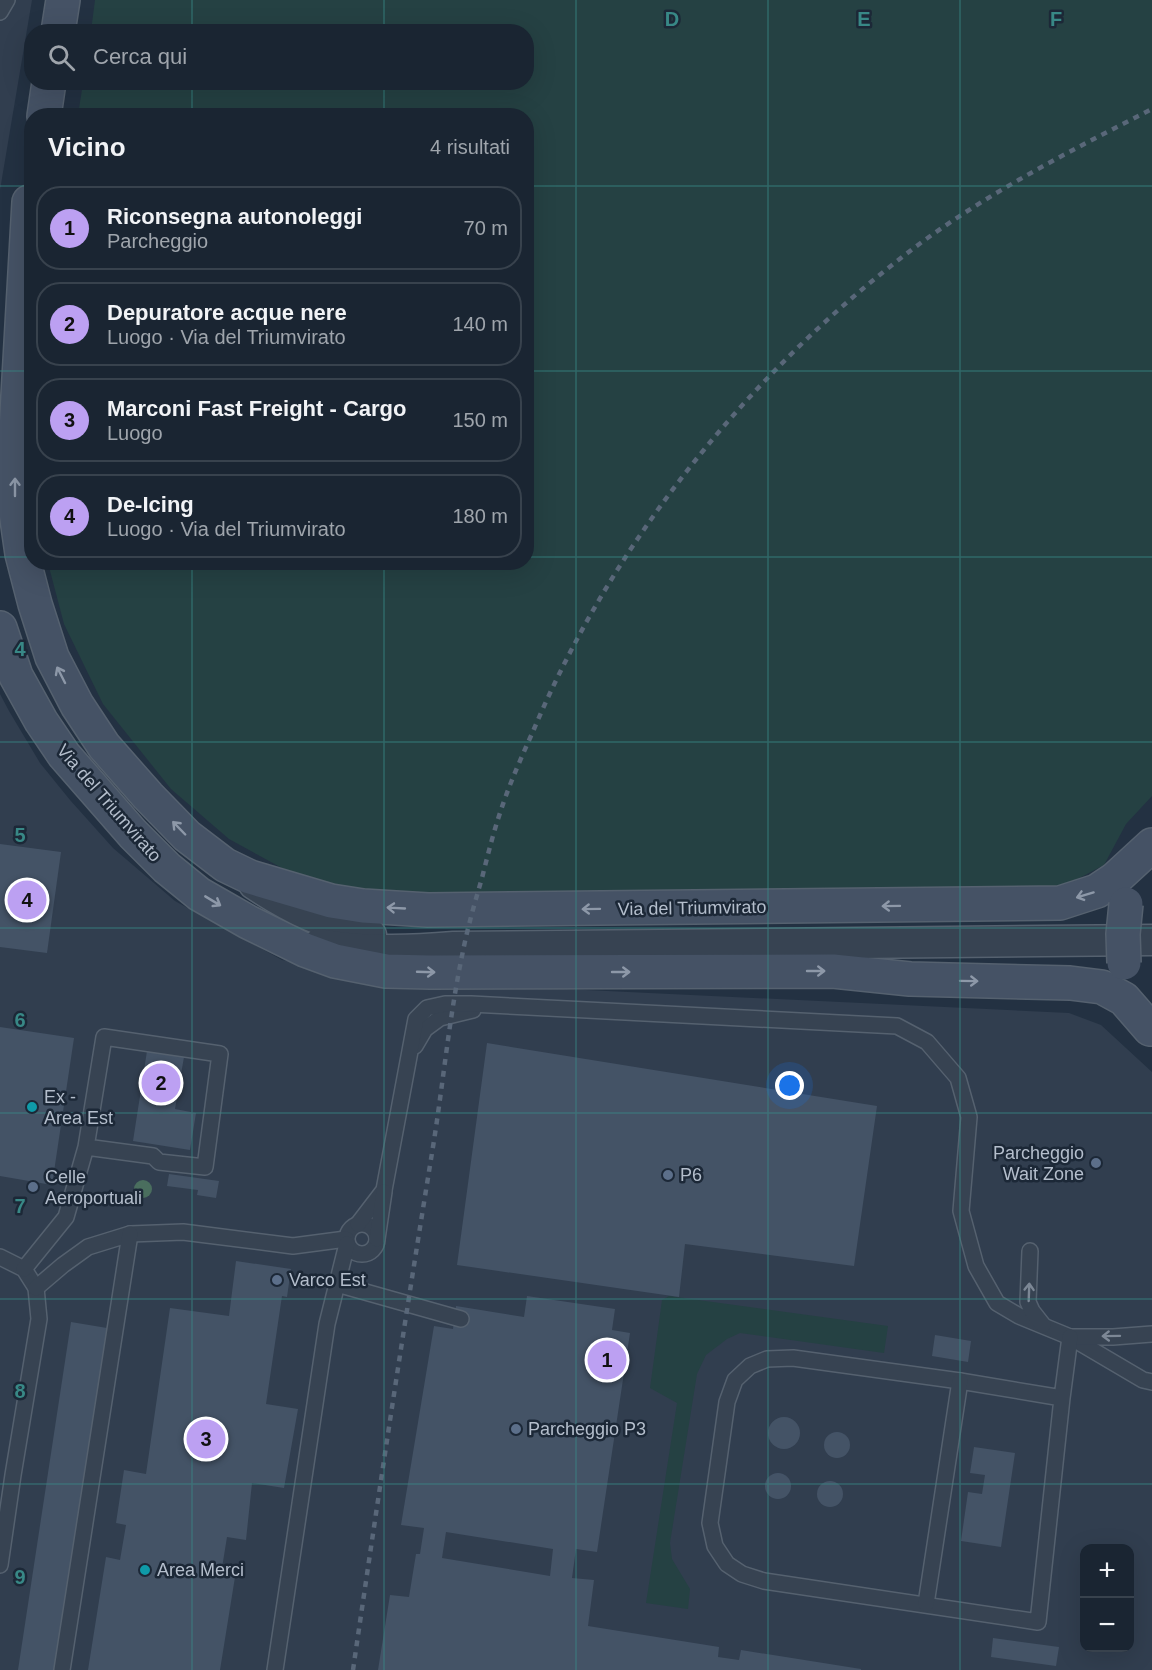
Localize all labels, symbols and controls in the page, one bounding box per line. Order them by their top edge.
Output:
text: D [665,8,679,30]
text: E [857,8,871,30]
text: F [1050,8,1062,30]
search box [24,24,534,90]
icon: search [45,41,78,74]
text: Cerca qui [93,44,187,69]
text: Vicino [48,132,126,162]
text: 4 risultati [430,136,510,158]
text: Riconsegna autonoleggi [107,204,362,229]
text: 1 [64,217,75,239]
text: 70 m [464,217,508,239]
text: Parcheggio [107,230,208,252]
text: Depuratore acque nere [107,300,347,325]
text: 2 [64,313,75,335]
text: 140 m [452,313,508,335]
text: Luogo · Via del Triumvirato [107,326,346,348]
text: Marconi Fast Freight - Cargo [107,396,406,421]
text: 3 [64,409,75,431]
text: 150 m [452,409,508,431]
text: Luogo [107,422,163,444]
one-way arrow [9,477,21,497]
text: De-Icing [107,492,194,517]
text: 4 [64,505,75,527]
text: 180 m [452,505,508,527]
text: Luogo · Via del Triumvirato [107,518,346,540]
text: 4 [14,638,26,660]
one-way arrow [55,666,66,684]
street label: Via del Triumvirato [53,740,165,866]
one-way arrow [172,821,186,836]
text: 5 [14,824,26,846]
pin: 4 [8,878,46,922]
one-way arrow [1076,890,1095,901]
one-way arrow [204,896,221,908]
street label: Via del Triumvirato [617,897,767,919]
one-way arrow [882,900,902,911]
one-way arrow [387,903,407,914]
one-way arrow [582,903,602,914]
one-way arrow [805,965,825,977]
one-way arrow [415,966,435,978]
one-way arrow [610,966,630,978]
one-way arrow [958,975,978,986]
text: 6 [14,1009,26,1031]
pin: 2 [142,1060,180,1106]
your location [775,1071,804,1100]
place label: Ex - Area Est [44,1087,113,1128]
marker: Ex - Area Est [25,1100,39,1114]
place label: Parcheggio Wait Zone [993,1143,1084,1184]
marker: Parcheggio Wait Zone [1089,1156,1103,1170]
place label: P6 [680,1165,702,1185]
place label: Celle Aeroportuali [45,1167,142,1208]
marker: P6 [661,1168,675,1182]
marker: Celle Aeroportuali [26,1180,40,1194]
text: 7 [14,1195,26,1217]
place label: Varco Est [289,1270,366,1290]
marker: Varco Est [270,1273,284,1287]
one-way arrow [1023,1283,1035,1303]
one-way arrow [1102,1331,1122,1342]
pin: 1 [588,1338,626,1382]
text: 8 [14,1380,26,1402]
pin: 3 [186,1416,226,1462]
place label: Parcheggio P3 [528,1419,646,1439]
marker: Parcheggio P3 [509,1422,523,1436]
map controls [1080,1544,1134,1652]
button: + [1080,1544,1134,1598]
place label: Area Merci [157,1560,244,1580]
marker: Area Merci [138,1563,152,1577]
text: 9 [14,1566,26,1588]
button: − [1080,1598,1134,1652]

